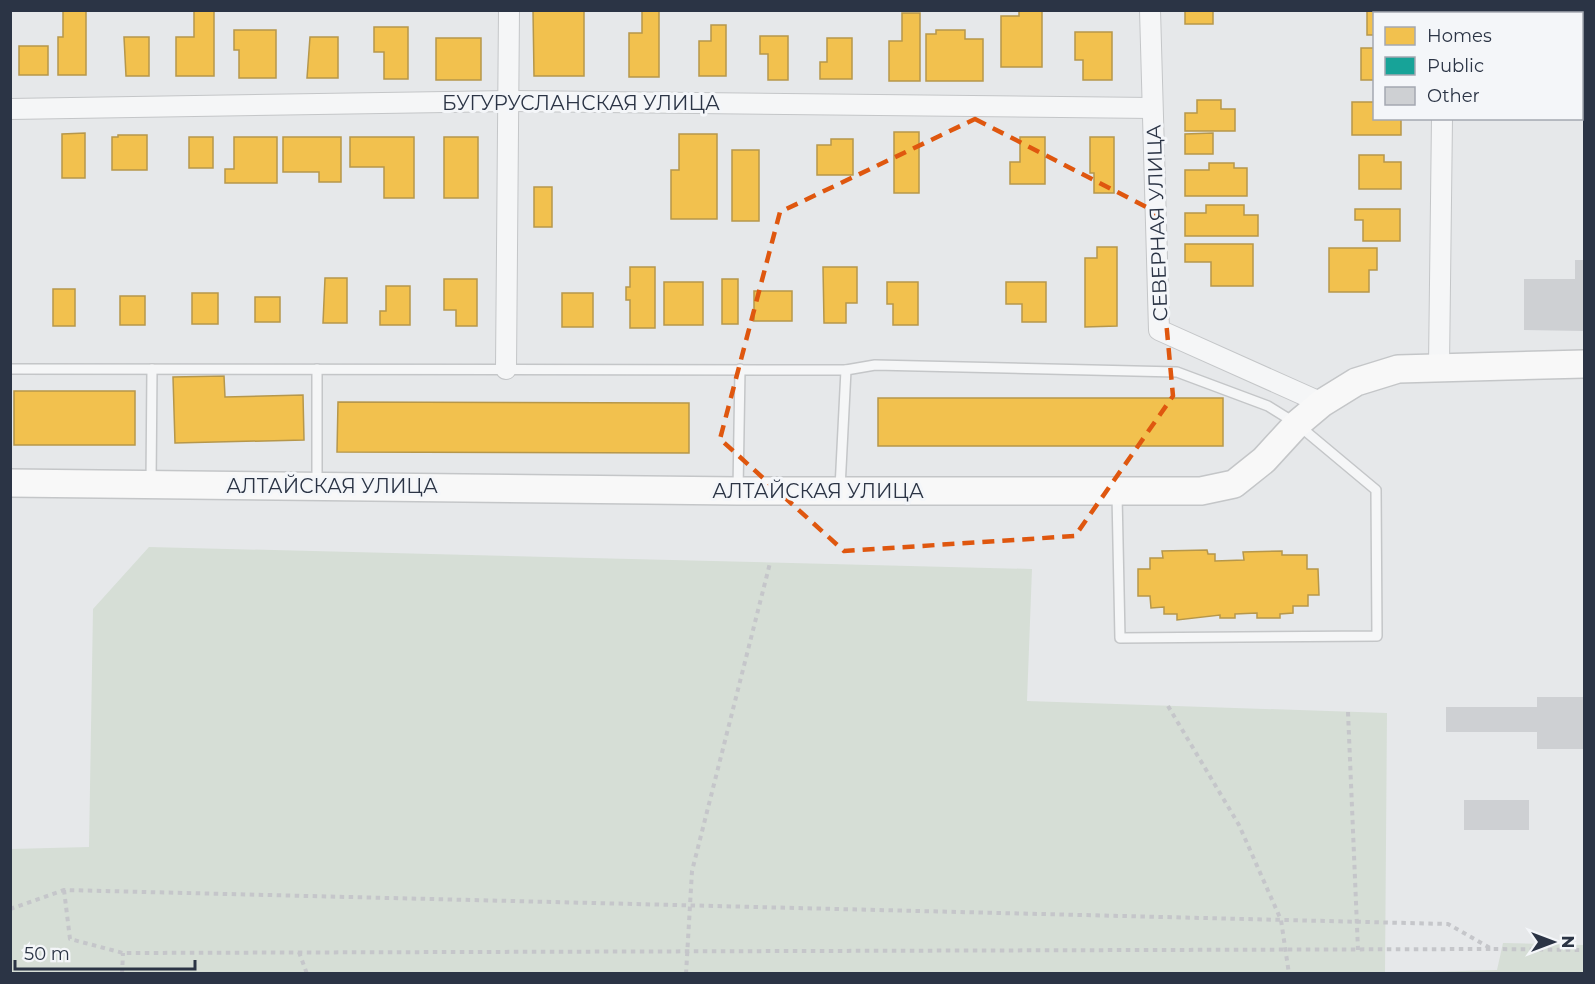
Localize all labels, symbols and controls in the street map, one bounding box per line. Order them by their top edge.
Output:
legend [1373,12,1583,120]
text: Homes [1427,25,1492,47]
text: Public [1427,55,1484,77]
text: Other [1427,85,1480,107]
street label: БУГУРУСЛАНСКАЯ УЛИЦА [442,91,720,115]
street label: СЕВЕРНАЯ УЛИЦА [1142,124,1172,322]
street label: АЛТАЙСКАЯ УЛИЦА [226,474,438,498]
street label: АЛТАЙСКАЯ УЛИЦА [712,479,924,503]
north arrow [1523,912,1583,972]
scale bar [15,933,195,971]
text: N [1558,936,1577,948]
text: 50 m [24,943,70,965]

